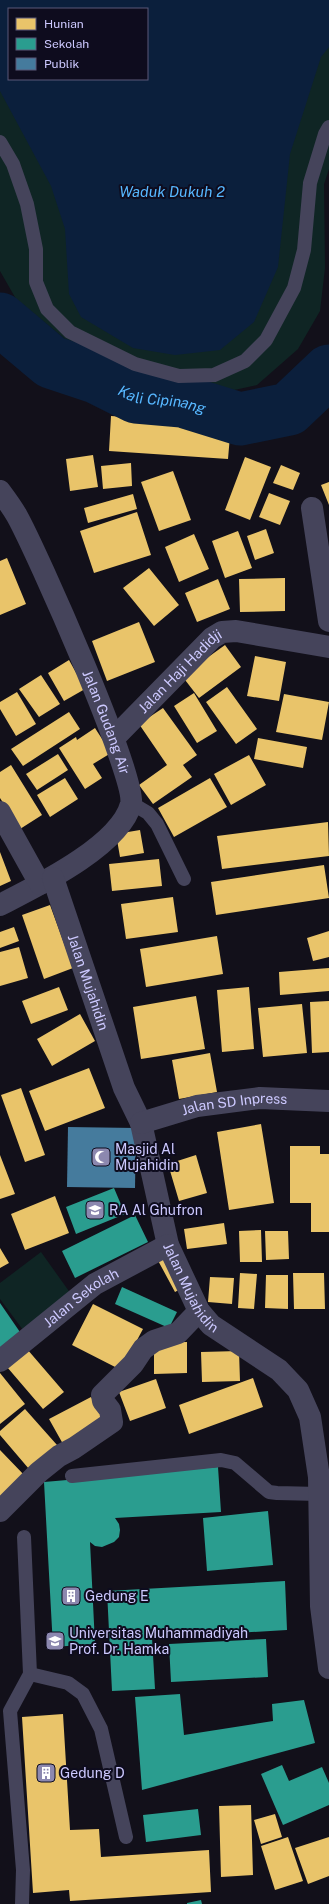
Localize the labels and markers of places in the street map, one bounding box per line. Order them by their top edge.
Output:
place label: Masjid Al Mujahidin [115,1141,179,1173]
mosque icon: Masjid Al Mujahidin [90,1146,112,1168]
school or university icon: RA Al Ghufron [84,1199,106,1221]
place label: RA Al Ghufron [109,1202,203,1218]
building icon: Gedung E [60,1585,82,1607]
place label: Gedung E [85,1588,149,1604]
place label: Universitas Muhammadiyah Prof. Dr. Hamka [69,1625,248,1657]
school or university icon: Universitas Muhammadiyah Prof. Dr. Hamka [44,1630,66,1652]
building icon: Gedung D [35,1762,57,1784]
place label: Gedung D [60,1765,125,1781]

